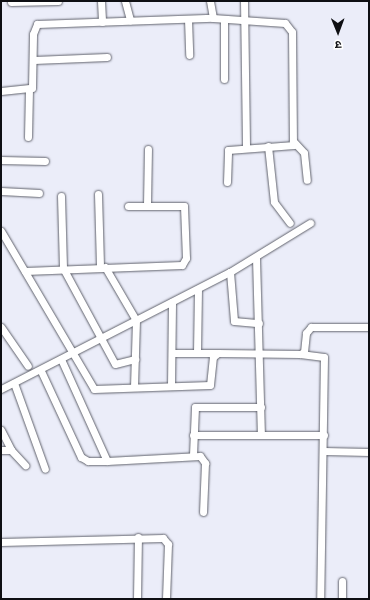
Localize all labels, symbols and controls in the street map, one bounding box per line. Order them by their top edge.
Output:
north arrow [318,12,358,52]
text: उ [335,38,342,51]

